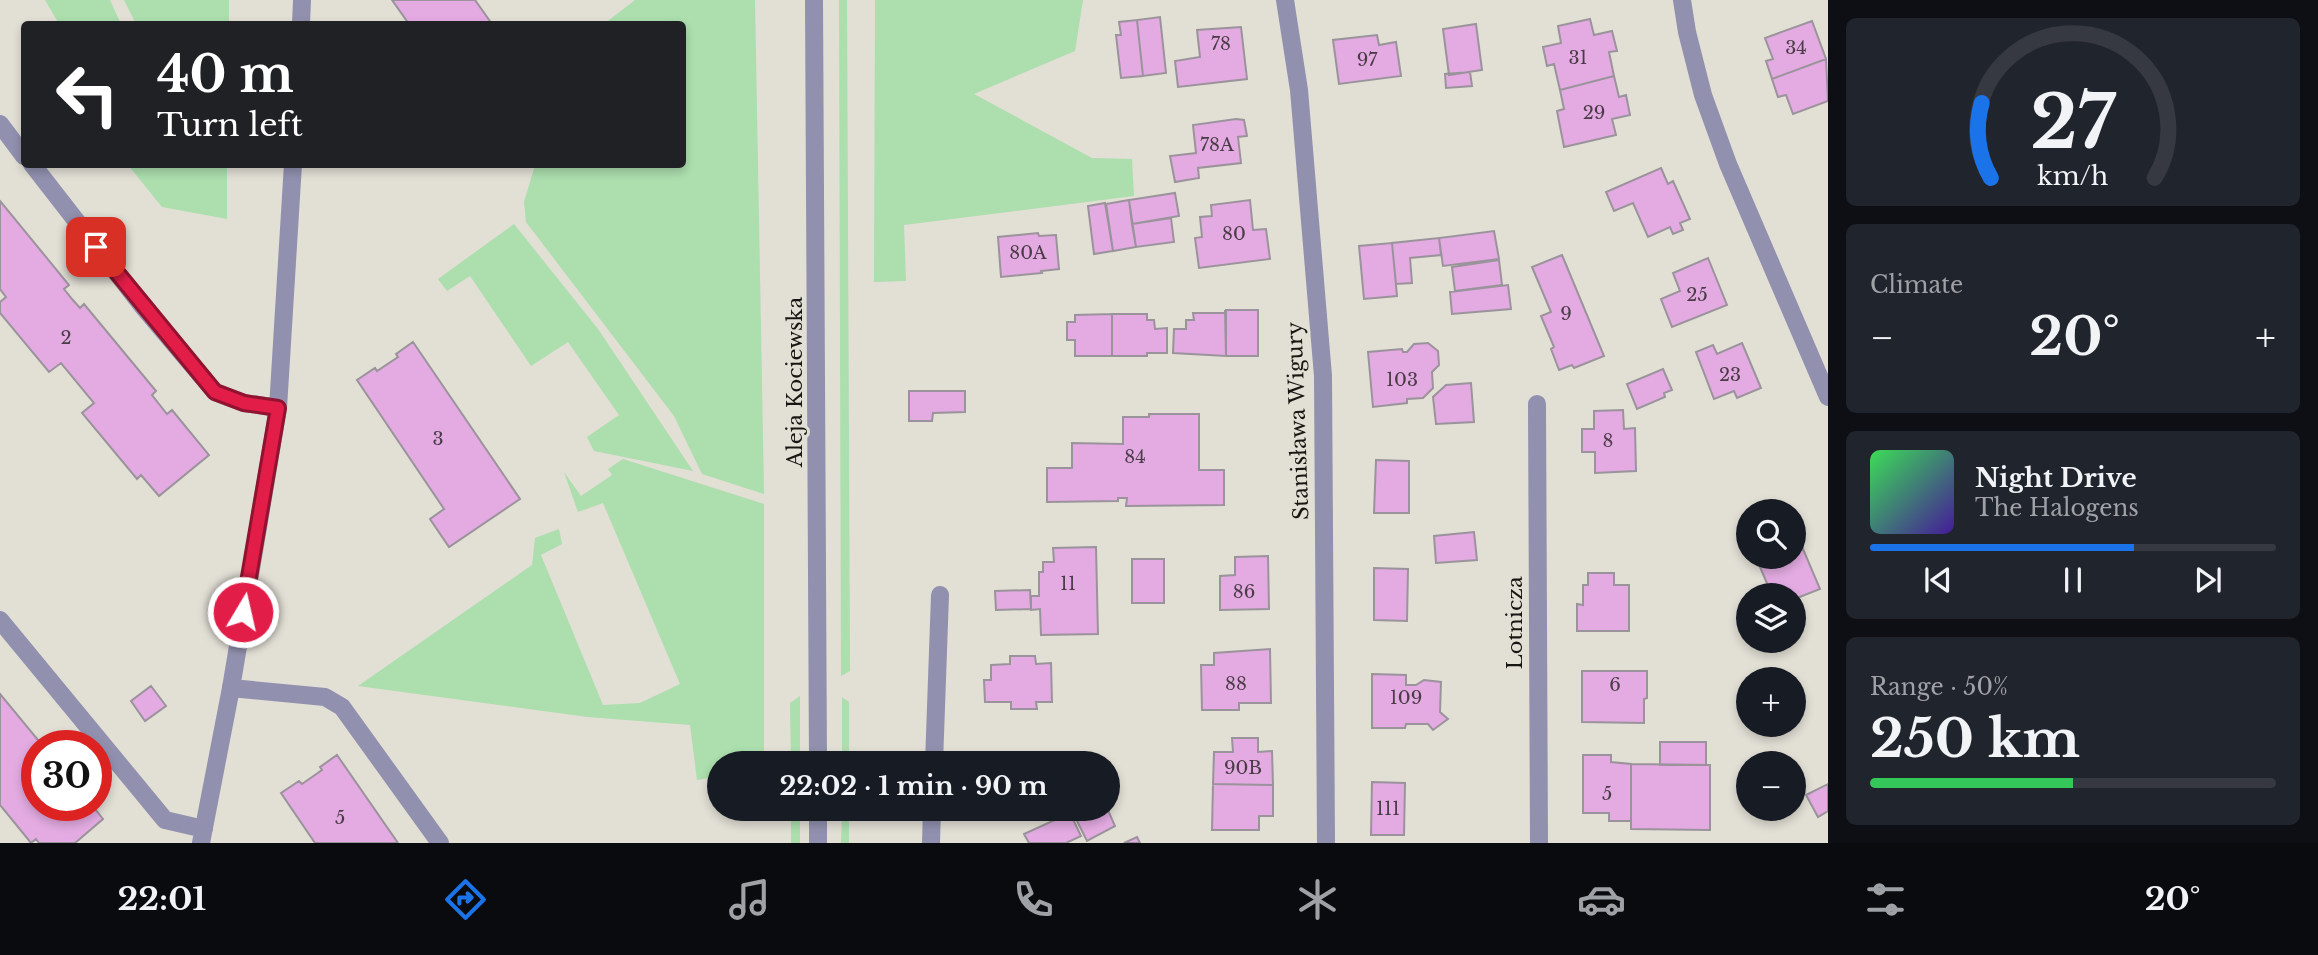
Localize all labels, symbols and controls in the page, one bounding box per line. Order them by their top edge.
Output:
house number: 78 [1211,33,1231,55]
house number: 34 [1785,37,1807,59]
text: 40 m [157,44,294,105]
house number: 31 [1568,47,1588,69]
icon: left [42,49,133,140]
house number: 97 [1357,49,1378,71]
text: 27 [2031,78,2117,169]
house number: 29 [1583,102,1605,124]
text: Turn left [157,105,303,145]
house number: 78A [1200,134,1235,156]
text: km/h [2038,161,2108,192]
pin [66,217,126,277]
house number: 80 [1222,223,1246,245]
icon: arrive [77,228,115,266]
house number: 80A [1009,242,1048,264]
text: Climate [1870,271,1963,299]
house number: 25 [1686,284,1708,306]
street label: Aleja Kociewska [782,296,808,468]
house number: 9 [1560,303,1572,325]
text: 20° [2029,305,2120,369]
text: − [1870,314,1894,361]
text: + [2255,314,2276,361]
street label: Stanisława Wigury [1282,321,1314,521]
house number: 2 [60,327,72,349]
house number: 23 [1719,364,1741,386]
house number: 103 [1386,369,1418,391]
house number: 3 [432,428,444,450]
house number: 8 [1603,430,1613,452]
house number: 84 [1124,446,1146,468]
text: Night Drive [1975,462,2137,494]
text: The Halogens [1975,494,2139,522]
map controls [1736,499,1806,821]
button: search [1736,499,1806,569]
icon: previous [1919,561,1957,599]
icon: pause [2054,561,2092,599]
icon: next [2189,561,2227,599]
house number: 11 [1060,573,1076,595]
position arrow [206,575,280,649]
street label: Lotnicza [1502,576,1528,670]
house number: 86 [1233,581,1255,603]
button: layers [1736,583,1806,653]
button: + [1736,667,1806,737]
house number: 88 [1225,673,1247,695]
text: Range · 50% [1870,673,2008,701]
house number: 6 [1609,674,1621,696]
house number: 109 [1390,687,1422,709]
text: 250 km [1870,707,2080,771]
speed limit sign: 30 [21,730,112,821]
button: − [1736,751,1806,821]
house number: 90B [1224,757,1262,779]
text: 22:02 · 1 min · 90 m [779,770,1048,802]
house number: 5 [1602,783,1612,805]
house number: 111 [1376,798,1400,820]
house number: 5 [335,807,345,829]
icon: directions [441,875,490,924]
icon: music [725,875,774,924]
icon: phone [1009,875,1058,924]
icon: climate [1293,875,1342,924]
icon: car [1577,875,1626,924]
icon: filters [1861,875,1910,924]
text: 22:01 [117,879,206,919]
text: 20° [2145,879,2200,919]

